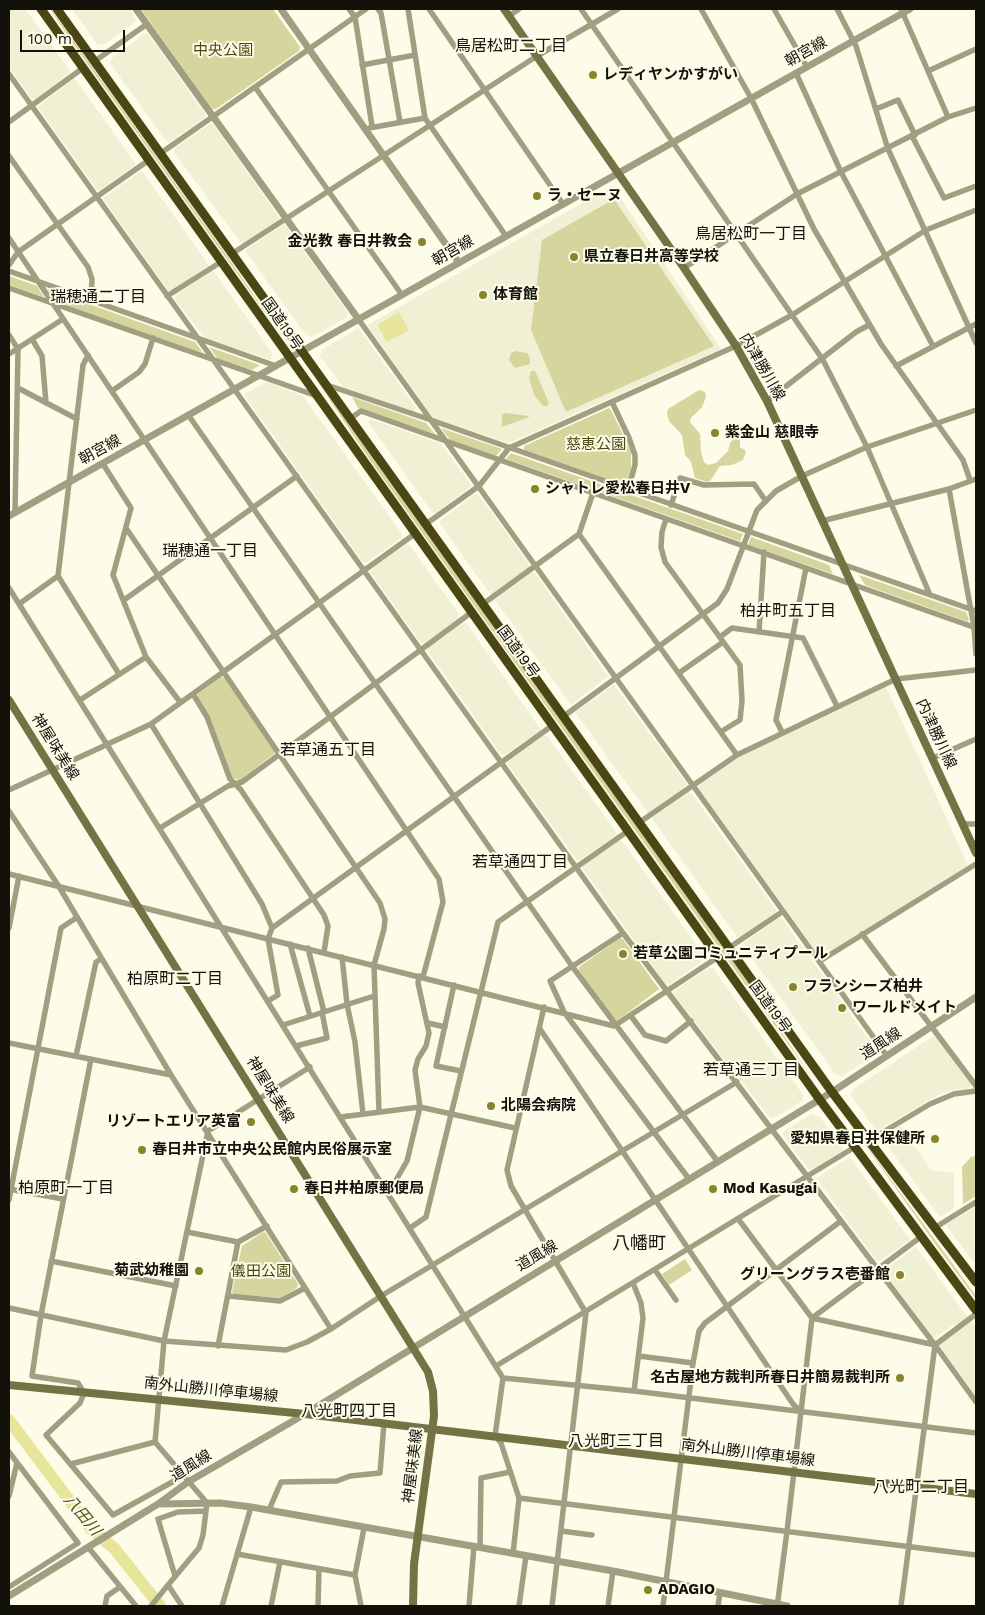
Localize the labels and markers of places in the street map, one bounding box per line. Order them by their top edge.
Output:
place label: レディヤンかすがい [603,66,738,84]
marker: レディヤンかすがい [587,69,599,81]
place label: ラ・セーヌ [547,187,622,205]
marker: ラ・セーヌ [531,190,543,202]
place label: 金光教 春日井教会 [288,233,412,251]
marker: 金光教 春日井教会 [416,236,428,248]
place label: 県立春日井高等学校 [584,248,719,266]
marker: 県立春日井高等学校 [568,251,580,263]
place label: 体育館 [493,286,538,304]
marker: 体育館 [477,289,489,301]
place label: 紫金山 慈眼寺 [725,424,819,442]
marker: 紫金山 慈眼寺 [709,427,721,439]
place label: シャトレ愛松春日井V [545,480,690,498]
marker: シャトレ愛松春日井V [529,483,541,495]
place label: 若草公園コミュニティプール [633,945,828,963]
marker: 若草公園コミュニティプール [617,948,629,960]
place label: フランシーズ柏井 [803,978,923,996]
marker: フランシーズ柏井 [787,981,799,993]
place label: ワールドメイト [852,999,957,1017]
marker: ワールドメイト [836,1002,848,1014]
place label: 北陽会病院 [501,1097,576,1115]
marker: 北陽会病院 [485,1100,497,1112]
place label: リゾートエリア英富 [106,1113,241,1131]
marker: リゾートエリア英富 [245,1116,257,1128]
place label: 愛知県春日井保健所 [790,1130,925,1148]
marker: 愛知県春日井保健所 [929,1133,941,1145]
place label: 春日井市立中央公民館内民俗展示室 [152,1141,392,1159]
marker: 春日井市立中央公民館内民俗展示室 [136,1144,148,1156]
place label: 春日井柏原郵便局 [304,1180,424,1198]
place label: Mod Kasugai [723,1180,817,1198]
marker: 春日井柏原郵便局 [288,1183,300,1195]
marker: Mod Kasugai [707,1183,719,1195]
place label: 菊武幼稚園 [114,1262,189,1280]
marker: 菊武幼稚園 [193,1265,205,1277]
place label: グリーングラス壱番館 [740,1266,890,1284]
marker: グリーングラス壱番館 [894,1269,906,1281]
place label: 名古屋地方裁判所春日井簡易裁判所 [650,1369,890,1387]
marker: 名古屋地方裁判所春日井簡易裁判所 [894,1372,906,1384]
place label: ADAGIO [658,1581,715,1599]
marker: ADAGIO [642,1584,654,1596]

